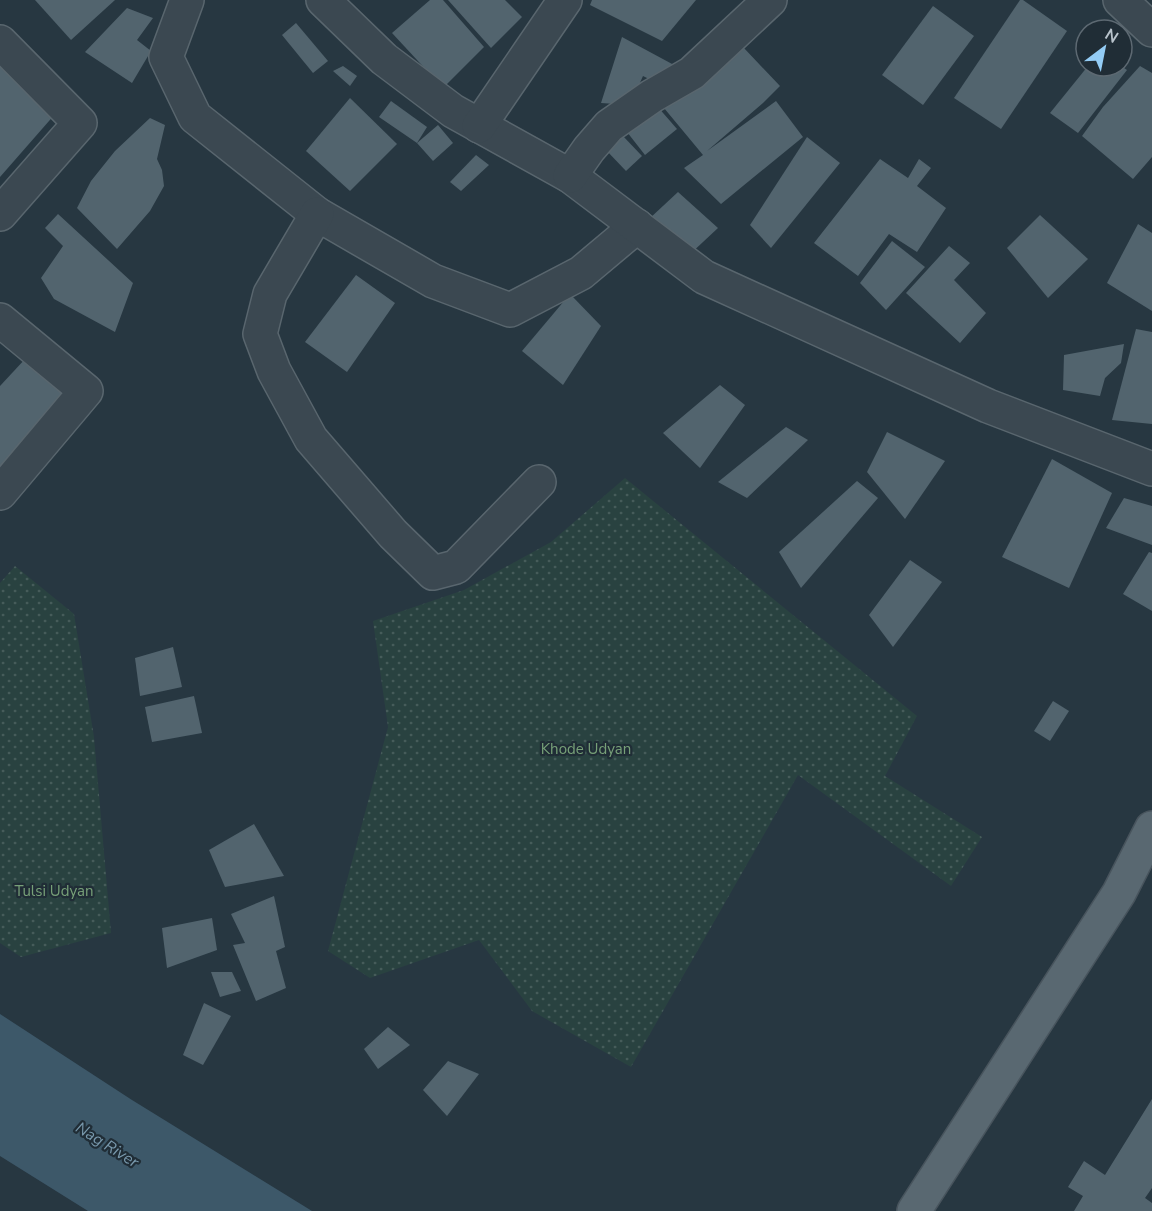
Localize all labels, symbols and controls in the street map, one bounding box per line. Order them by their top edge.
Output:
north arrow [1074,18,1134,78]
text: N [1101,24,1122,49]
park label: Khode Udyan [541,739,631,759]
park label: Tulsi Udyan [15,881,93,901]
water label: Nag River [71,1117,144,1174]

